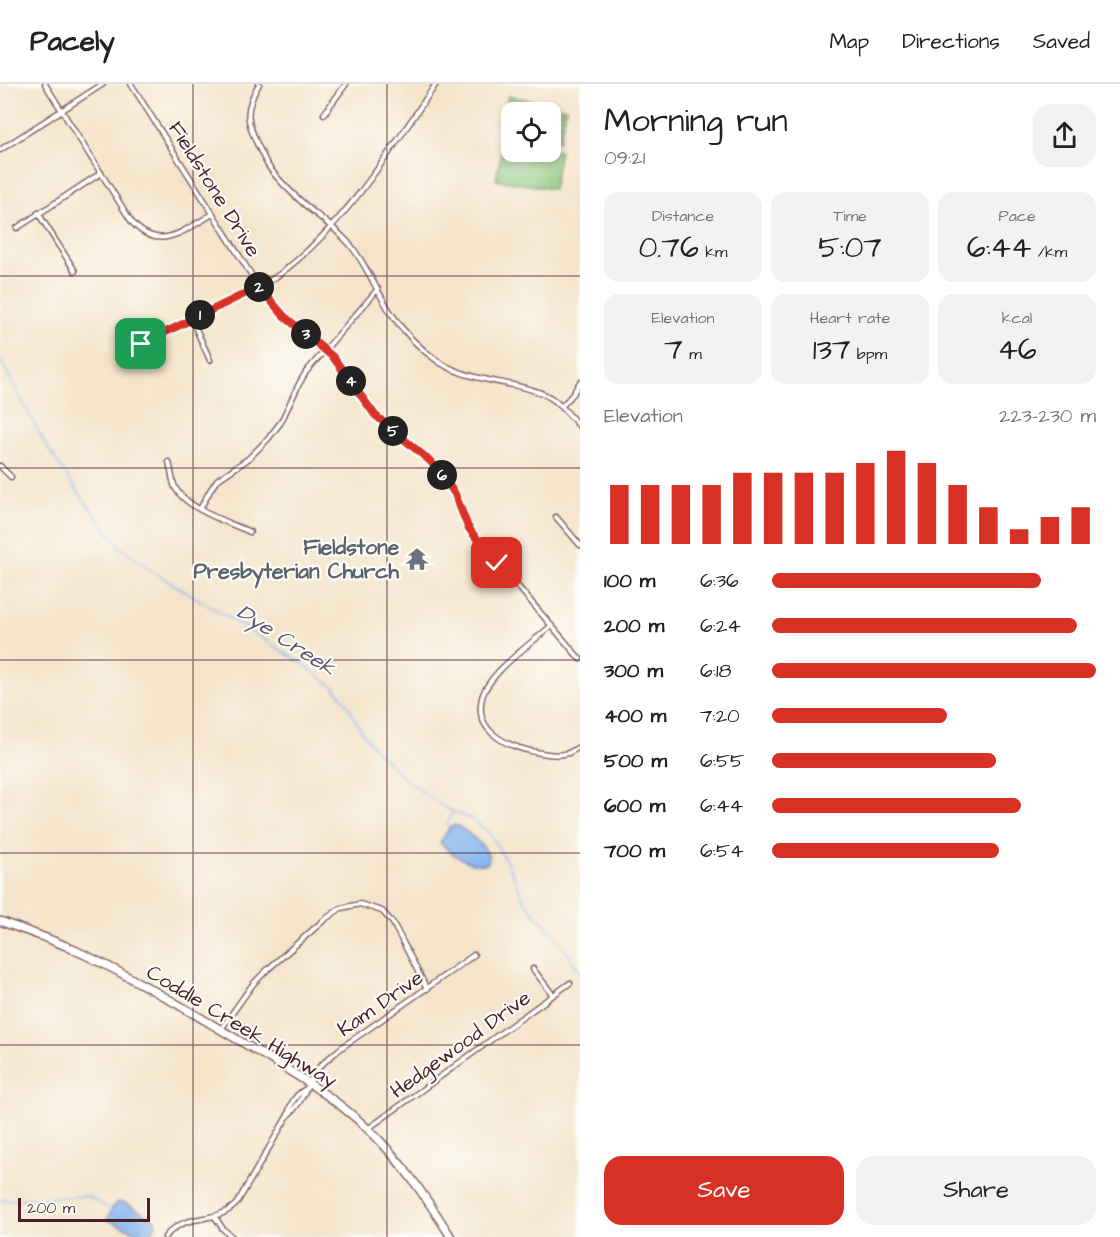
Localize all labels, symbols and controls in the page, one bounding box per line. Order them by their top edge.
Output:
text: Pacely [30,22,115,61]
text: Map [829,27,869,56]
text: Directions [902,27,1000,56]
text: Saved [1033,27,1090,56]
text: Morning run [604,98,788,144]
map controls [501,102,561,162]
button: locate [501,102,561,162]
button: share [1033,104,1096,167]
street label: Fieldstone Drive [161,116,268,263]
text: 09:21 [604,144,645,172]
text: Distance [652,205,714,227]
text: Time [833,205,867,227]
text: Pace [998,205,1036,227]
text: 0.76 [638,227,699,269]
text: 5:07 [818,227,882,269]
text: 6:44 [967,227,1031,269]
text: km [699,241,728,263]
text: /km [1031,241,1067,263]
pin: 2 [244,272,274,302]
text: 2 [254,276,264,298]
pin: 1 [185,300,215,330]
text: 1 [199,304,201,326]
text: Elevation [652,307,714,329]
text: Heart rate [810,307,890,329]
text: kcal [1002,307,1032,329]
pin [115,318,166,369]
pin: 3 [291,319,321,349]
text: 3 [302,323,310,345]
icon: arrive [124,327,157,360]
text: 7 [664,329,683,371]
text: 137 [813,329,850,371]
text: 46 [997,329,1037,371]
text: m [683,343,702,365]
text: bpm [850,343,887,365]
pin: 4 [336,366,366,396]
text: 4 [346,370,356,392]
text: Elevation [604,402,683,430]
text: 223–230 m [999,402,1096,430]
pin: 5 [378,416,408,446]
text: 5 [387,420,399,442]
pin: 6 [427,460,457,490]
text: 6 [437,464,447,486]
place label: Fieldstone Presbyterian Church [193,533,400,589]
pin [471,537,522,588]
temple icon: Fieldstone Presbyterian Church [404,546,430,572]
icon: check [480,546,513,579]
text: 100 m [604,567,655,595]
text: 6:36 [700,567,739,595]
water label: Dye Creek [230,597,342,685]
text: 200 m [604,612,664,640]
text: 6:24 [700,612,741,640]
text: 300 m [604,657,663,685]
text: 6:18 [700,657,731,685]
text: 400 m [604,702,666,730]
text: 7:20 [700,702,740,730]
text: 500 m [604,747,667,775]
text: 6:55 [700,747,744,775]
text: 600 m [604,792,665,820]
text: 6:44 [700,792,743,820]
text: 700 m [604,837,665,865]
text: 6:54 [700,837,744,865]
street label: Coddle Creek Highway [140,958,343,1097]
street label: Kam Drive [332,963,429,1044]
street label: Hedgewood Drive [384,983,538,1107]
button: Save [604,1156,844,1225]
button: Share [856,1156,1096,1225]
scale bar [18,1195,150,1222]
text: 200 m [27,1197,75,1219]

